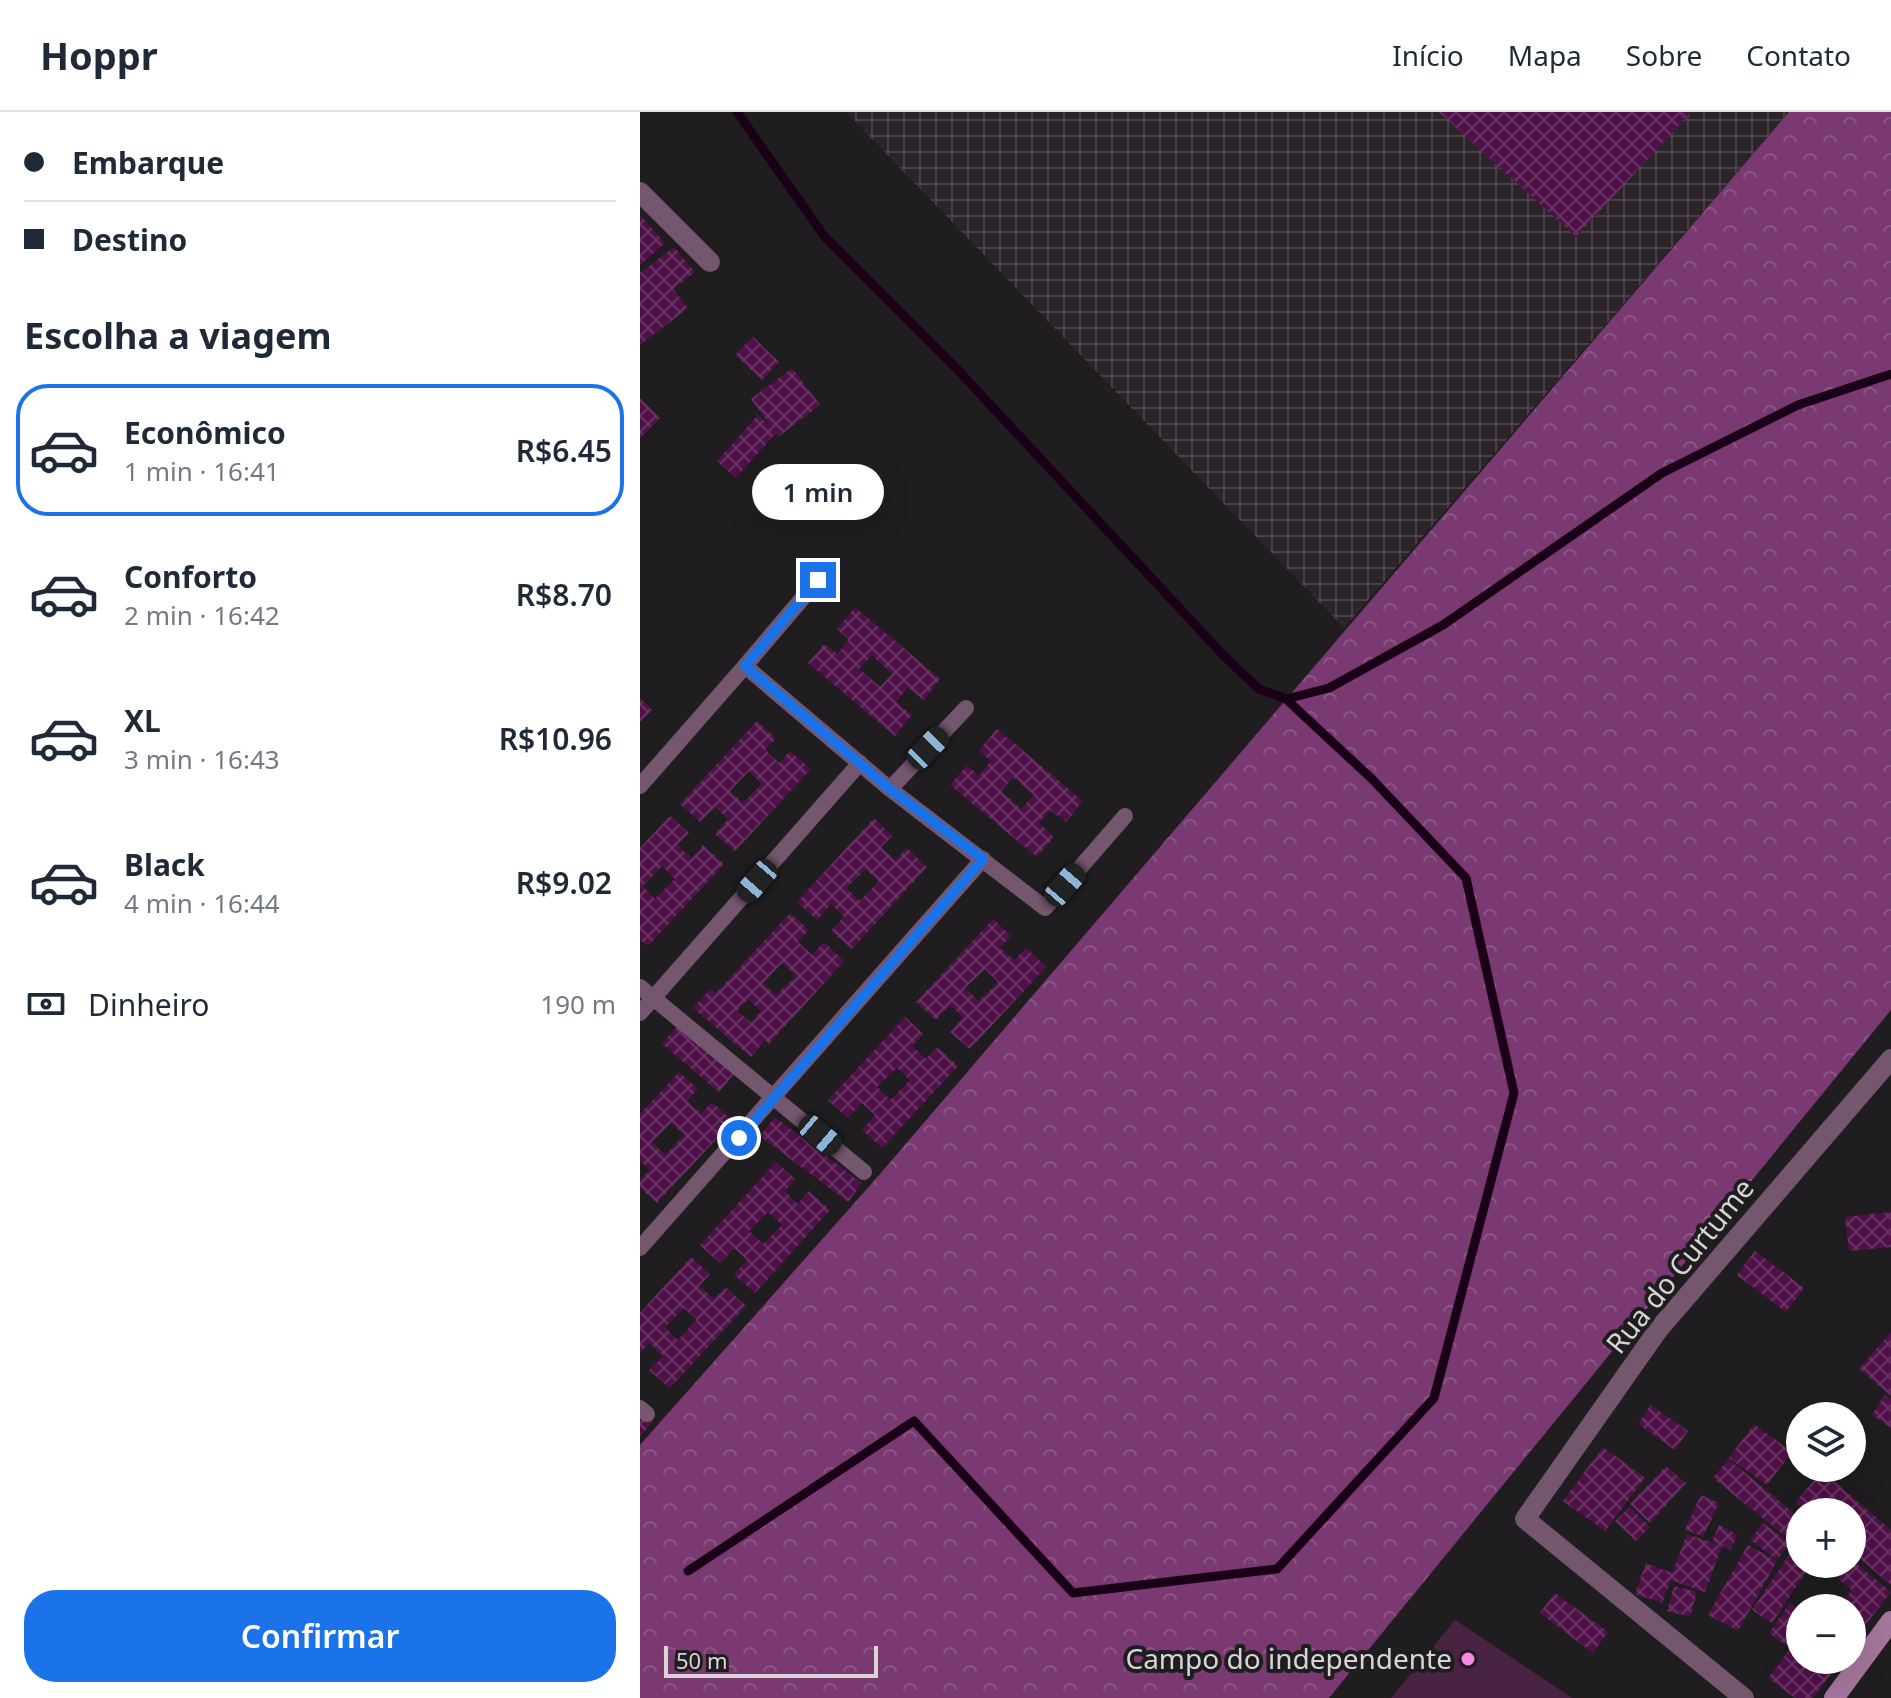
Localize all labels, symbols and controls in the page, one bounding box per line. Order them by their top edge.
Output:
text: Hoppr [40,29,158,81]
text: Início [1392,36,1464,74]
text: Mapa [1508,36,1582,74]
text: Sobre [1626,36,1702,74]
text: Contato [1746,36,1851,74]
text: Embarque [72,142,224,183]
text: Destino [72,219,187,260]
text: Escolha a viagem [24,311,332,360]
text: Econômico [124,412,286,453]
icon: car [28,414,100,486]
text: R$6.45 [516,430,612,471]
text: 1 min · 16:41 [124,453,280,489]
callout: 1 min [752,464,884,520]
text: 1 min [783,474,853,510]
text: Conforto [124,556,257,597]
icon: car [28,558,100,630]
route end [800,562,836,598]
text: R$8.70 [516,574,612,615]
text: 2 min · 16:42 [124,597,280,633]
text: XL [124,700,161,741]
icon: car [28,702,100,774]
text: R$10.96 [499,718,612,759]
car [903,722,953,774]
text: 3 min · 16:43 [124,741,280,777]
text: Black [124,844,205,885]
icon: car [28,846,100,918]
car [732,855,782,907]
car [1040,859,1090,911]
text: R$9.02 [516,862,612,903]
text: 4 min · 16:44 [124,885,280,921]
icon: cash [24,982,68,1026]
text: Dinheiro [88,984,209,1025]
text: 190 m [540,986,616,1022]
car [794,1110,846,1160]
route start [721,1120,757,1156]
street label: Rua do Curtume [1597,1170,1762,1361]
map controls [1786,1402,1866,1674]
button: layers [1786,1402,1866,1482]
button: + [1786,1498,1866,1578]
button: Confirmar [24,1590,616,1682]
button: − [1786,1594,1866,1674]
place label: Campo do independente [1125,1639,1452,1677]
scale bar [664,1642,878,1678]
text: 50 m [676,1645,727,1675]
marker: Campo do independente [1459,1650,1477,1668]

